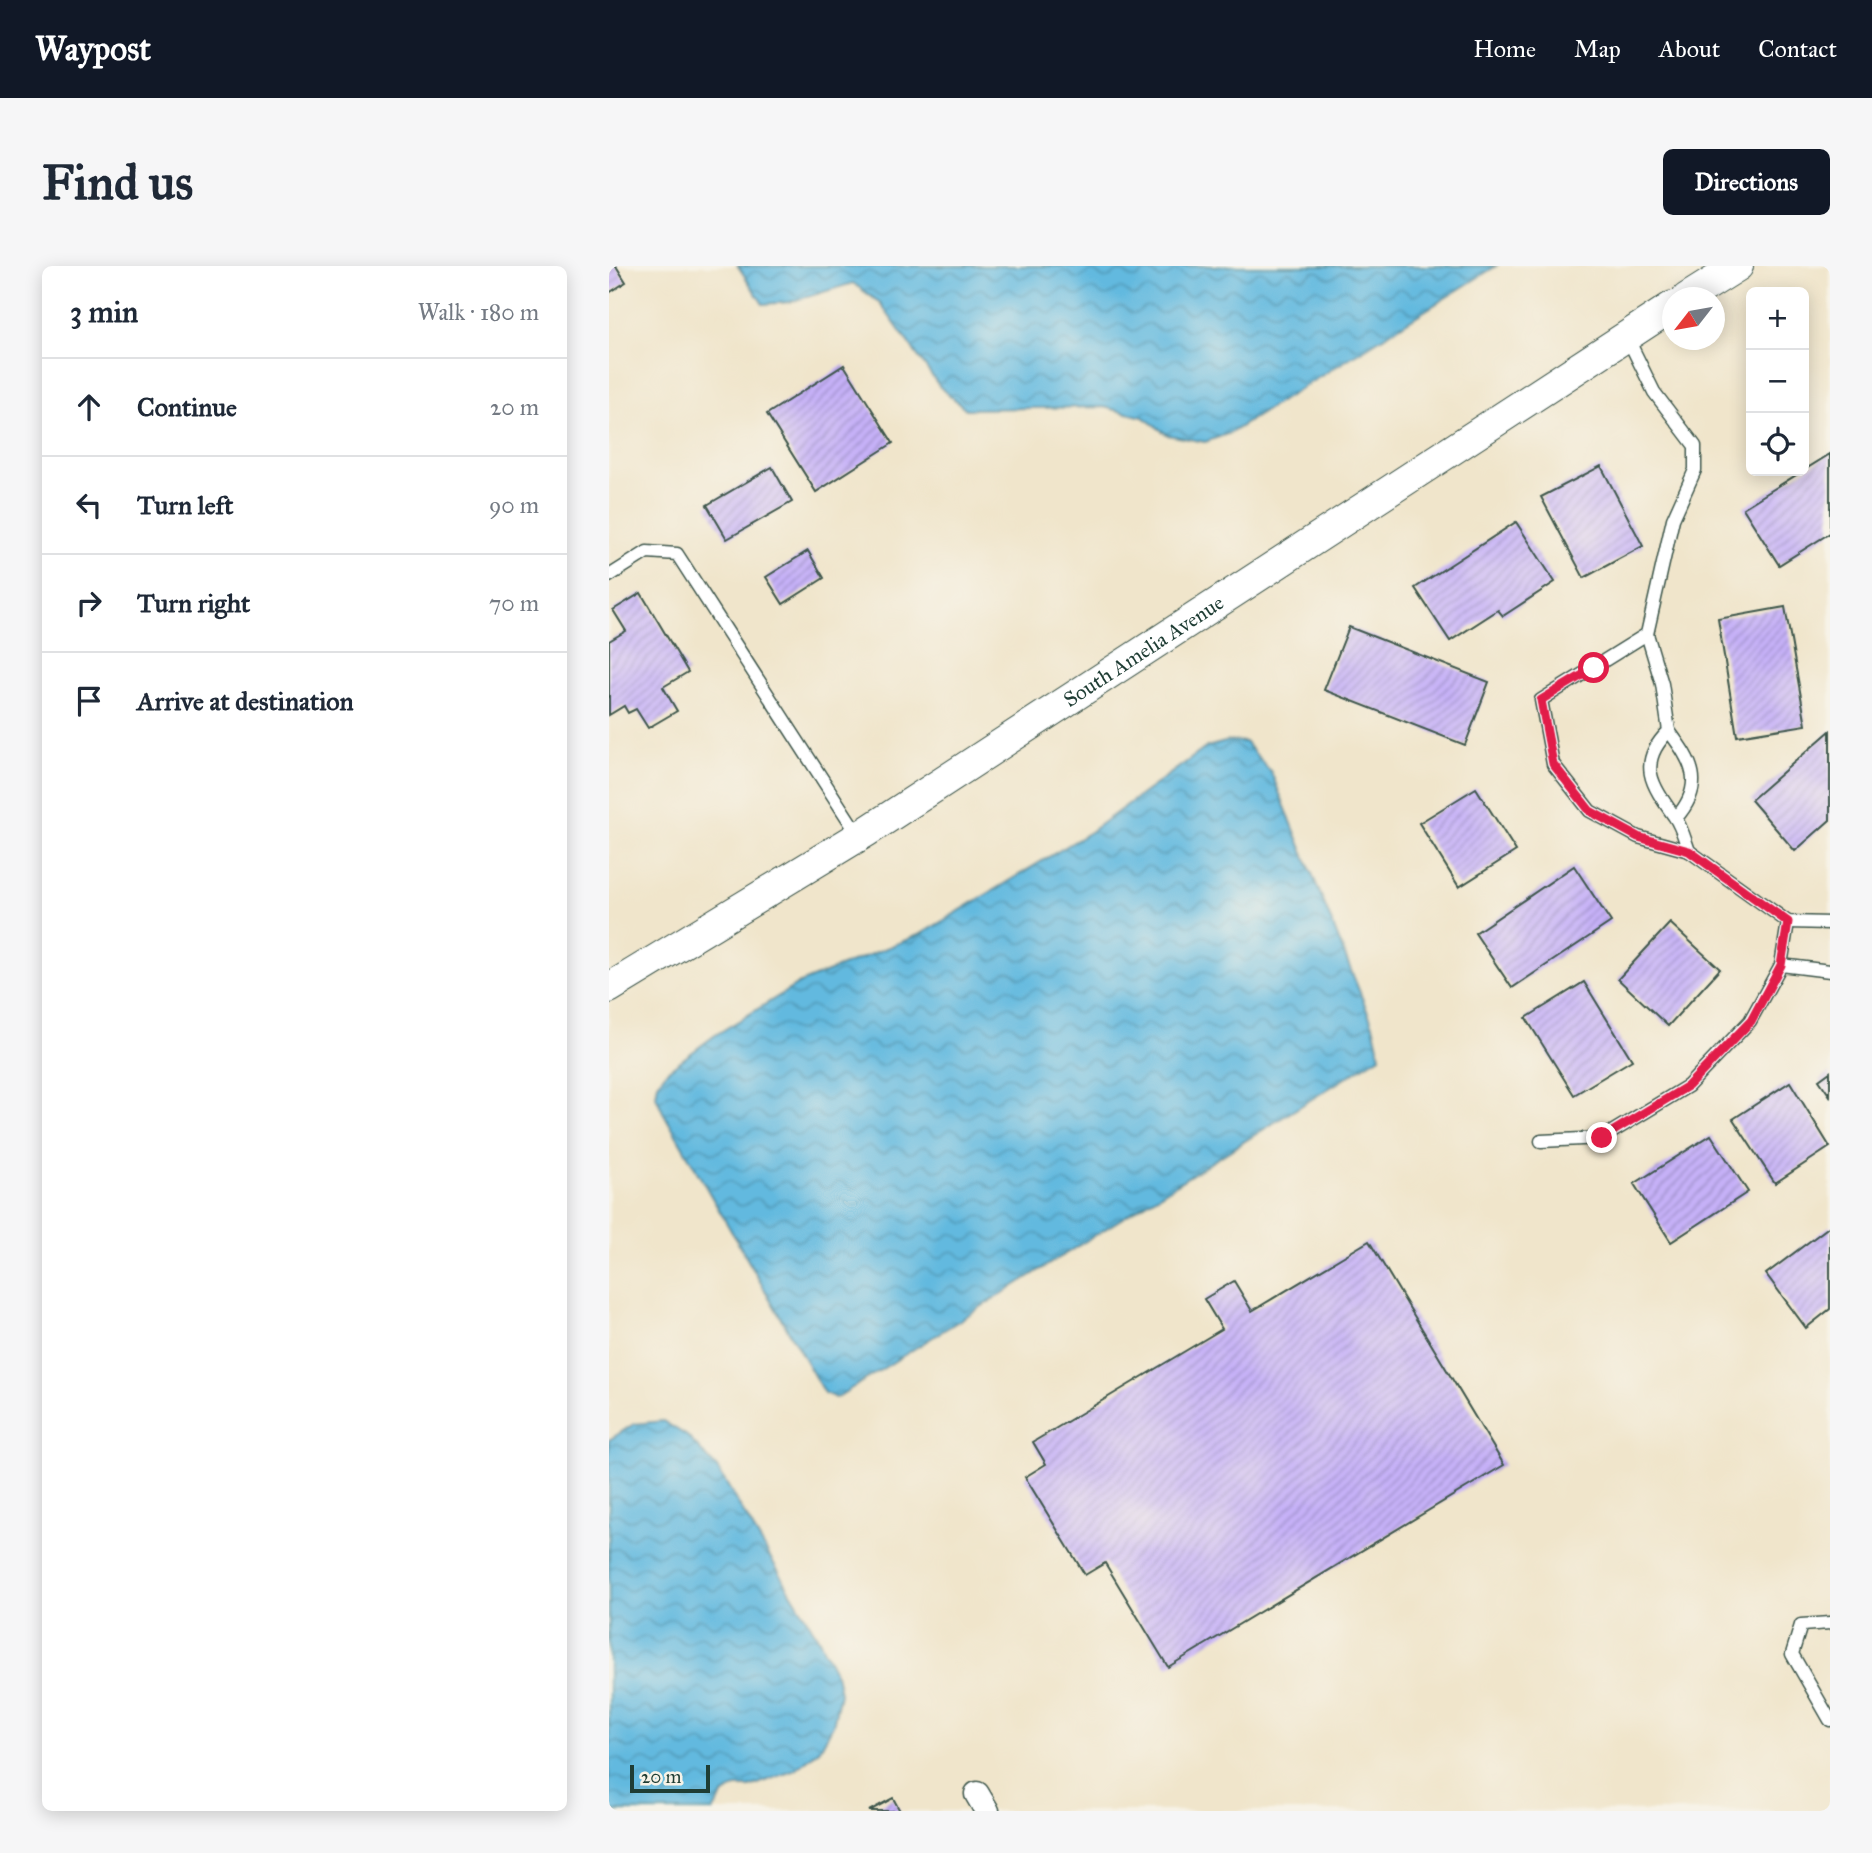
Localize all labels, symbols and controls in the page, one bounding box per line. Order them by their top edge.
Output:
text: Waypost [35,29,151,69]
text: Home [1473,34,1536,64]
text: Map [1574,34,1621,64]
text: About [1659,34,1720,64]
text: Contact [1758,34,1837,64]
button: Directions [1663,149,1830,215]
text: Find us [42,153,193,212]
north arrow [1662,287,1725,350]
map controls [1746,287,1809,476]
button: + [1746,287,1809,350]
text: 3 min [70,294,138,330]
text: Walk · 180 m [418,298,539,326]
button: − [1746,350,1809,413]
icon: ahead [70,388,108,426]
text: Continue [137,391,237,423]
text: 20 m [490,393,539,421]
button: locate [1746,413,1809,476]
icon: left [70,486,108,524]
text: Turn left [137,489,233,521]
text: 90 m [489,491,539,519]
icon: right [70,584,108,622]
text: Turn right [137,587,250,619]
text: 70 m [489,589,539,617]
street label: South Amelia Avenue [1059,589,1229,713]
route start [1578,652,1609,683]
icon: arrive [70,682,108,720]
text: Arrive at destination [137,685,354,717]
route end [1586,1122,1617,1153]
scale bar [630,1762,711,1794]
text: 20 m [641,1765,682,1788]

